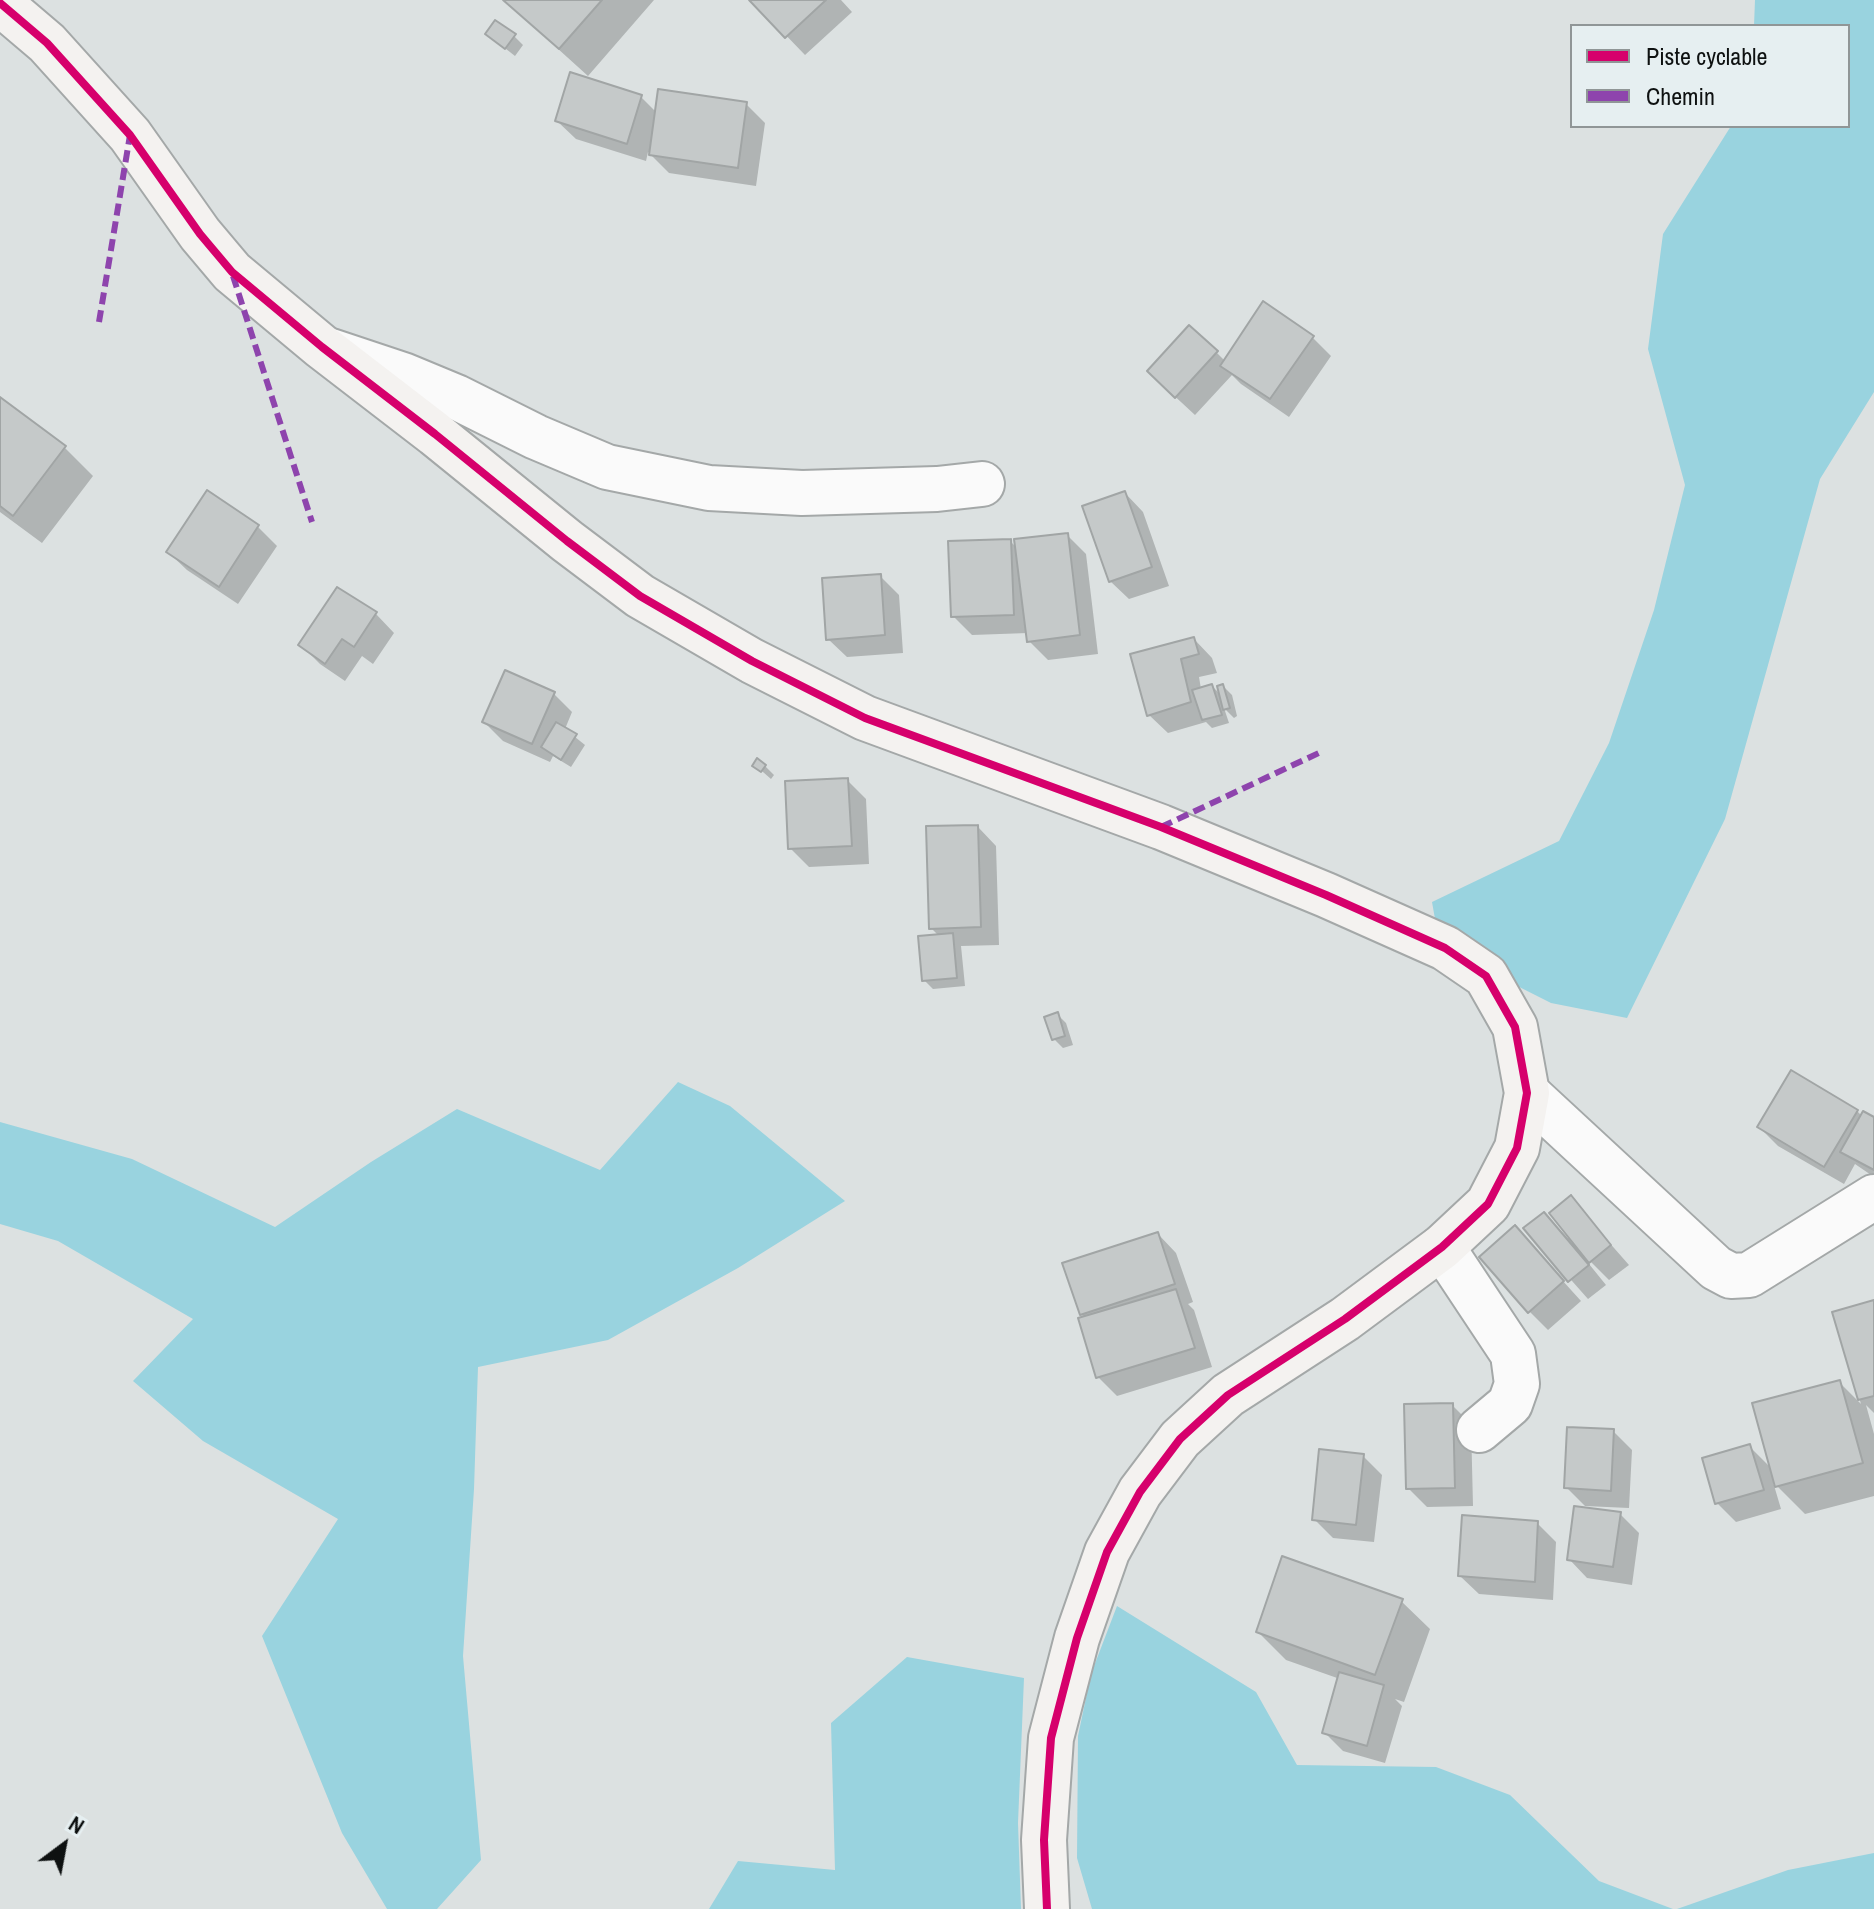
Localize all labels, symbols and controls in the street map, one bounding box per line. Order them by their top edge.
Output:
legend [1570,24,1850,128]
text: Piste cyclable [1646,40,1767,72]
text: Chemin [1646,80,1715,112]
north arrow [24,1805,104,1885]
text: N [63,1808,90,1841]

